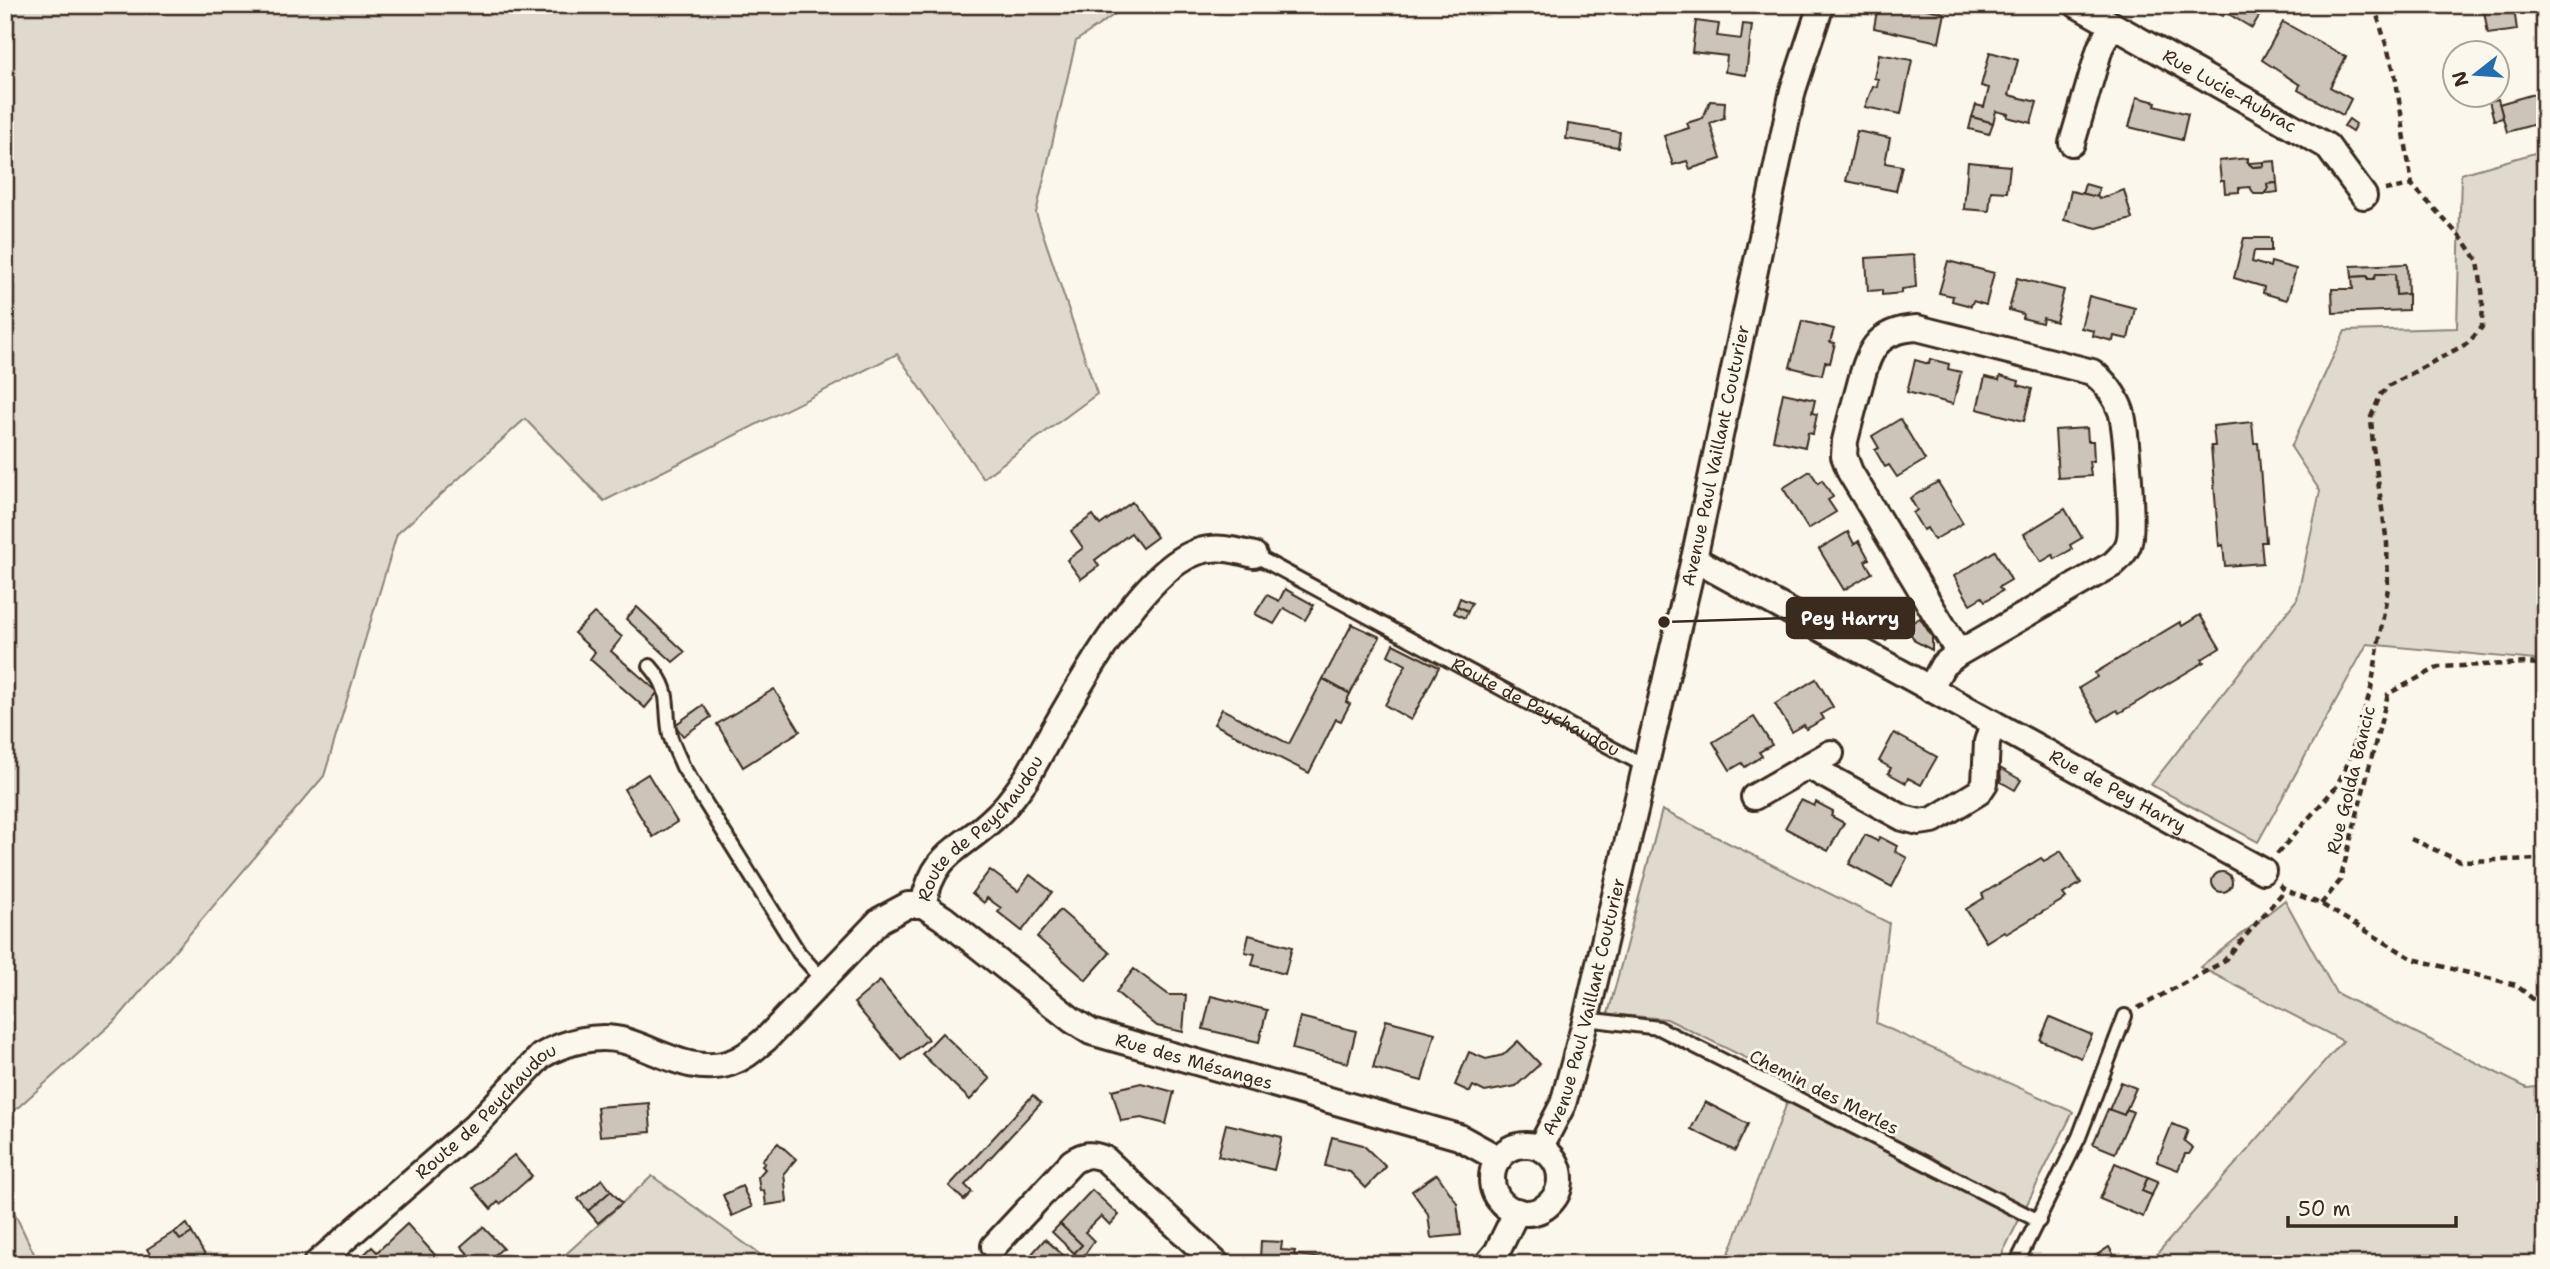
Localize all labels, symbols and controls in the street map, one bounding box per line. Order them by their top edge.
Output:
north arrow [2442,38,2512,108]
street label: Rue Lucie-Aubrac [2158,44,2301,138]
text: N [2446,68,2474,90]
street label: Avenue Paul Vaillant Couturier [1676,323,1755,589]
callout: Pey Harry [1787,598,1914,638]
text: Pey Harry [1801,606,1899,631]
street label: Route de Peychaudou [1447,652,1624,762]
street label: Rue Golda Bancic [2321,703,2381,857]
street label: Rue de Pey Harry [2045,744,2190,838]
street label: Route de Peychaudou [912,751,1049,904]
street label: Avenue Paul Vaillant Couturier [1537,876,1631,1140]
street label: Rue des Mésanges [1113,1028,1276,1095]
street label: Route de Peychaudou [410,1038,561,1185]
street label: Chemin des Merles [1745,1044,1903,1140]
scale bar [2288,1185,2456,1229]
text: 50 m [2298,1195,2351,1223]

